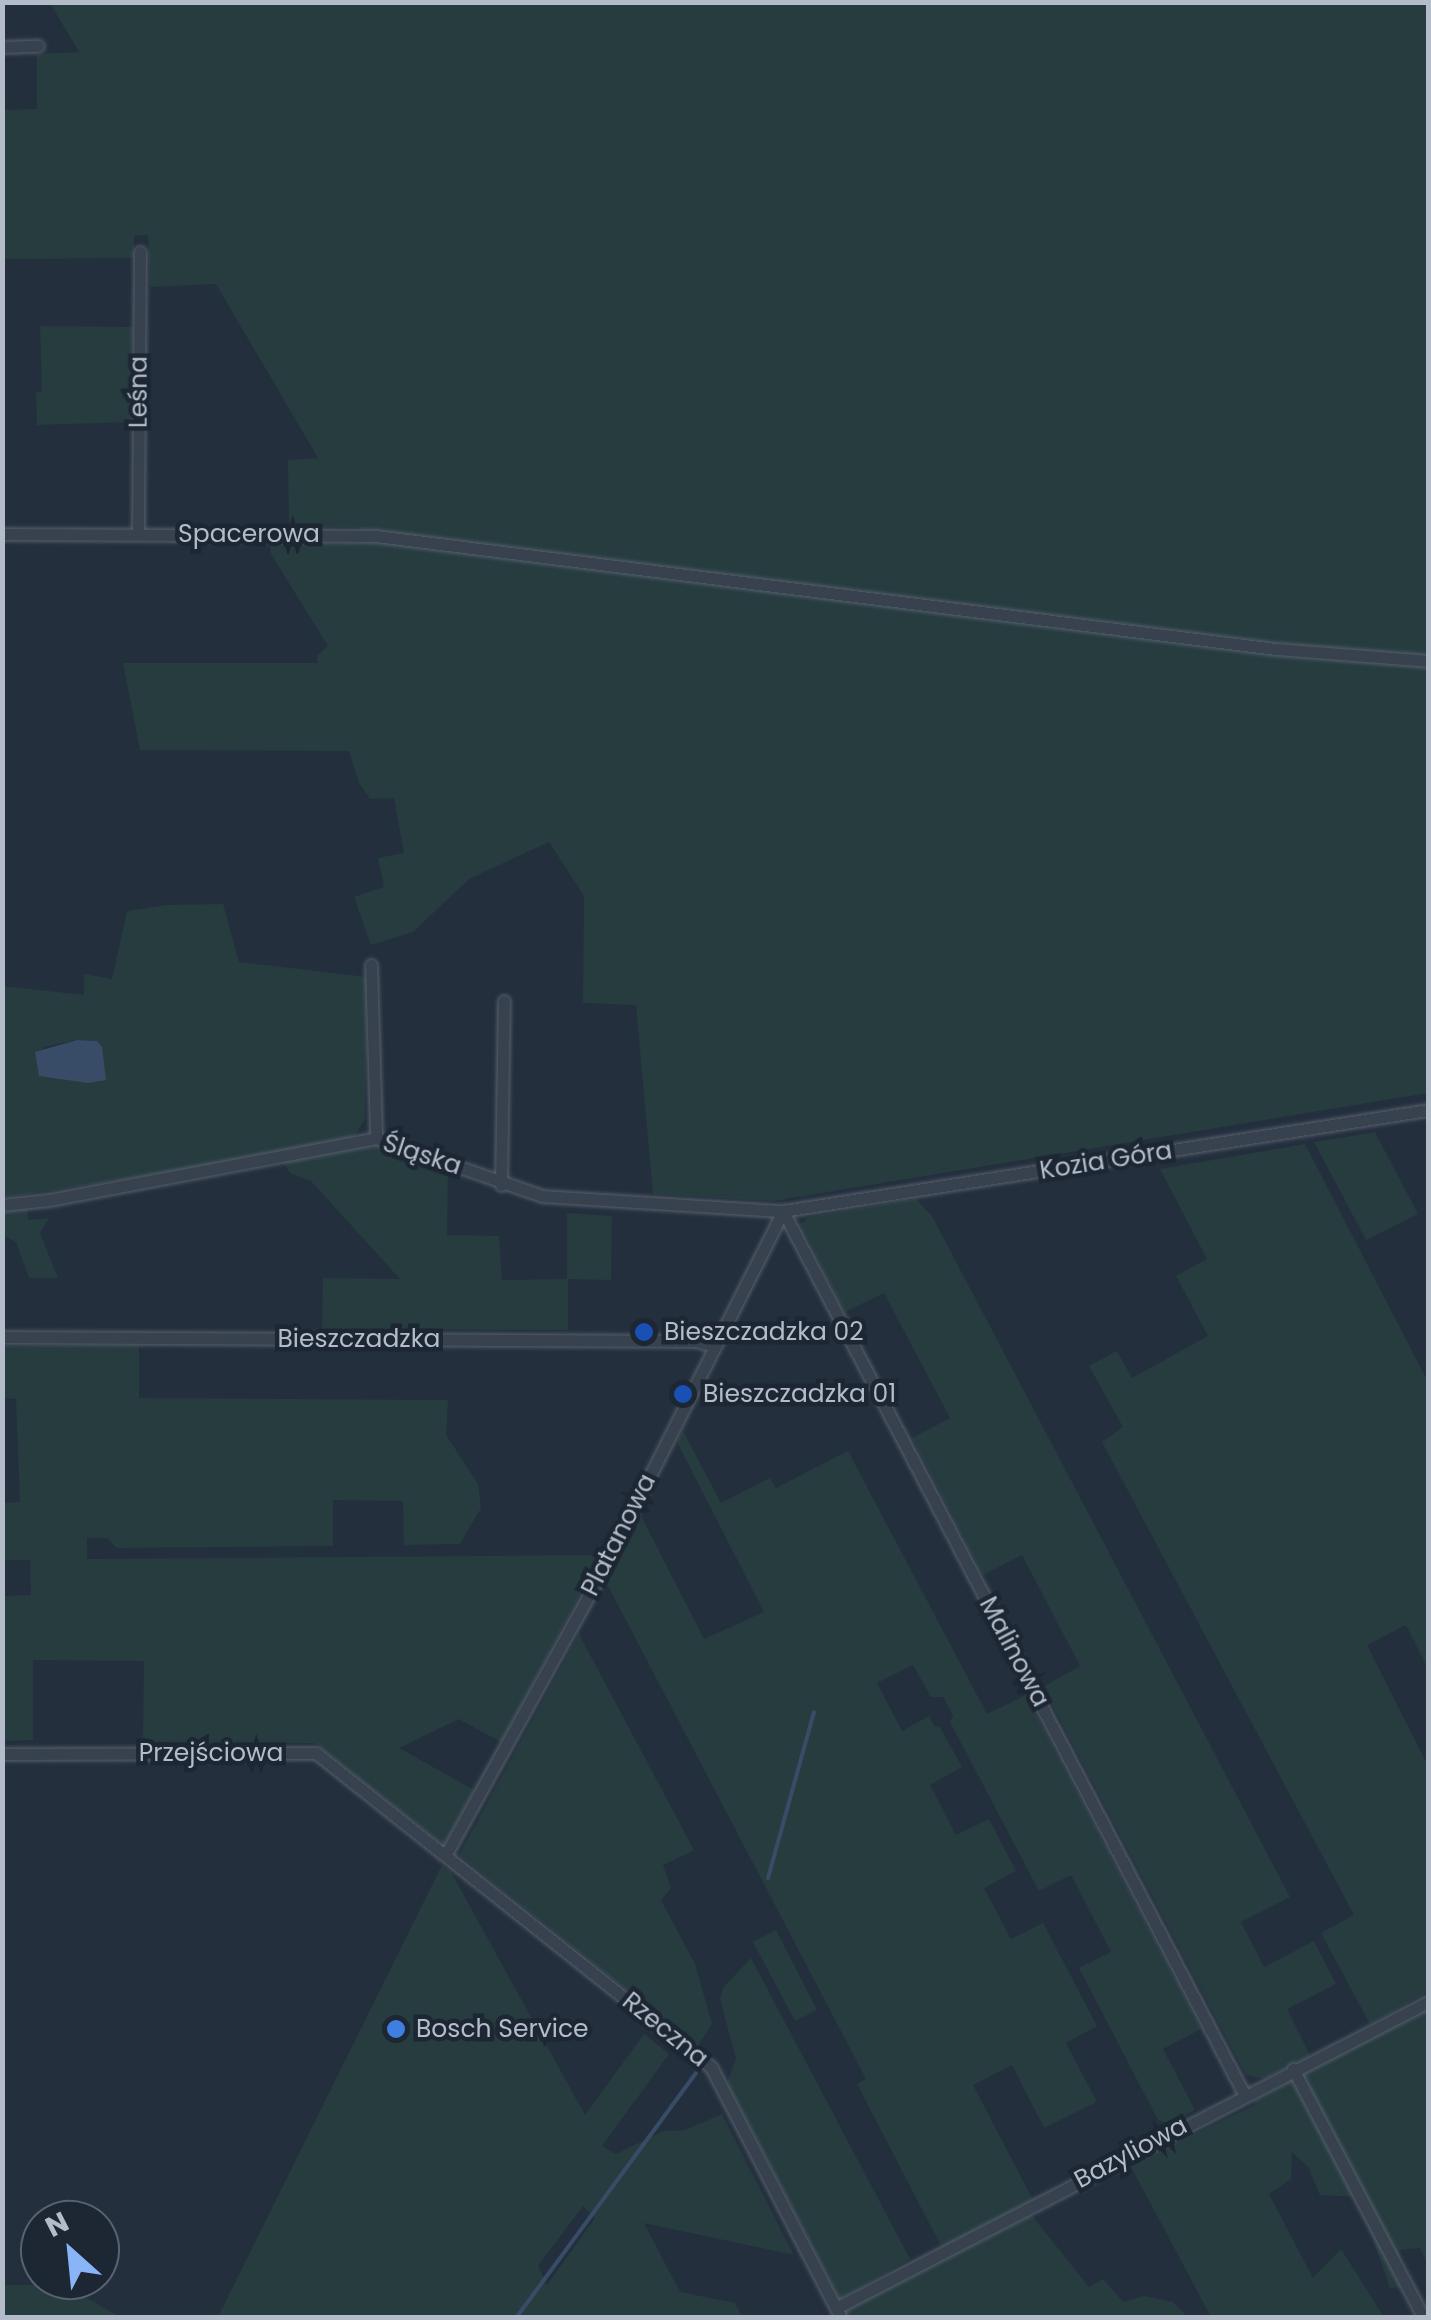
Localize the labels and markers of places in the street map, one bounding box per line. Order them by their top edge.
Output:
place label: Bieszczadzka 02 [664,1317,864,1347]
marker: Bieszczadzka 02 [633,1321,655,1343]
place label: Bieszczadzka 01 [703,1379,896,1409]
marker: Bieszczadzka 01 [672,1383,694,1405]
place label: Bosch Service [416,2014,589,2044]
marker: Bosch Service [385,2018,407,2040]

